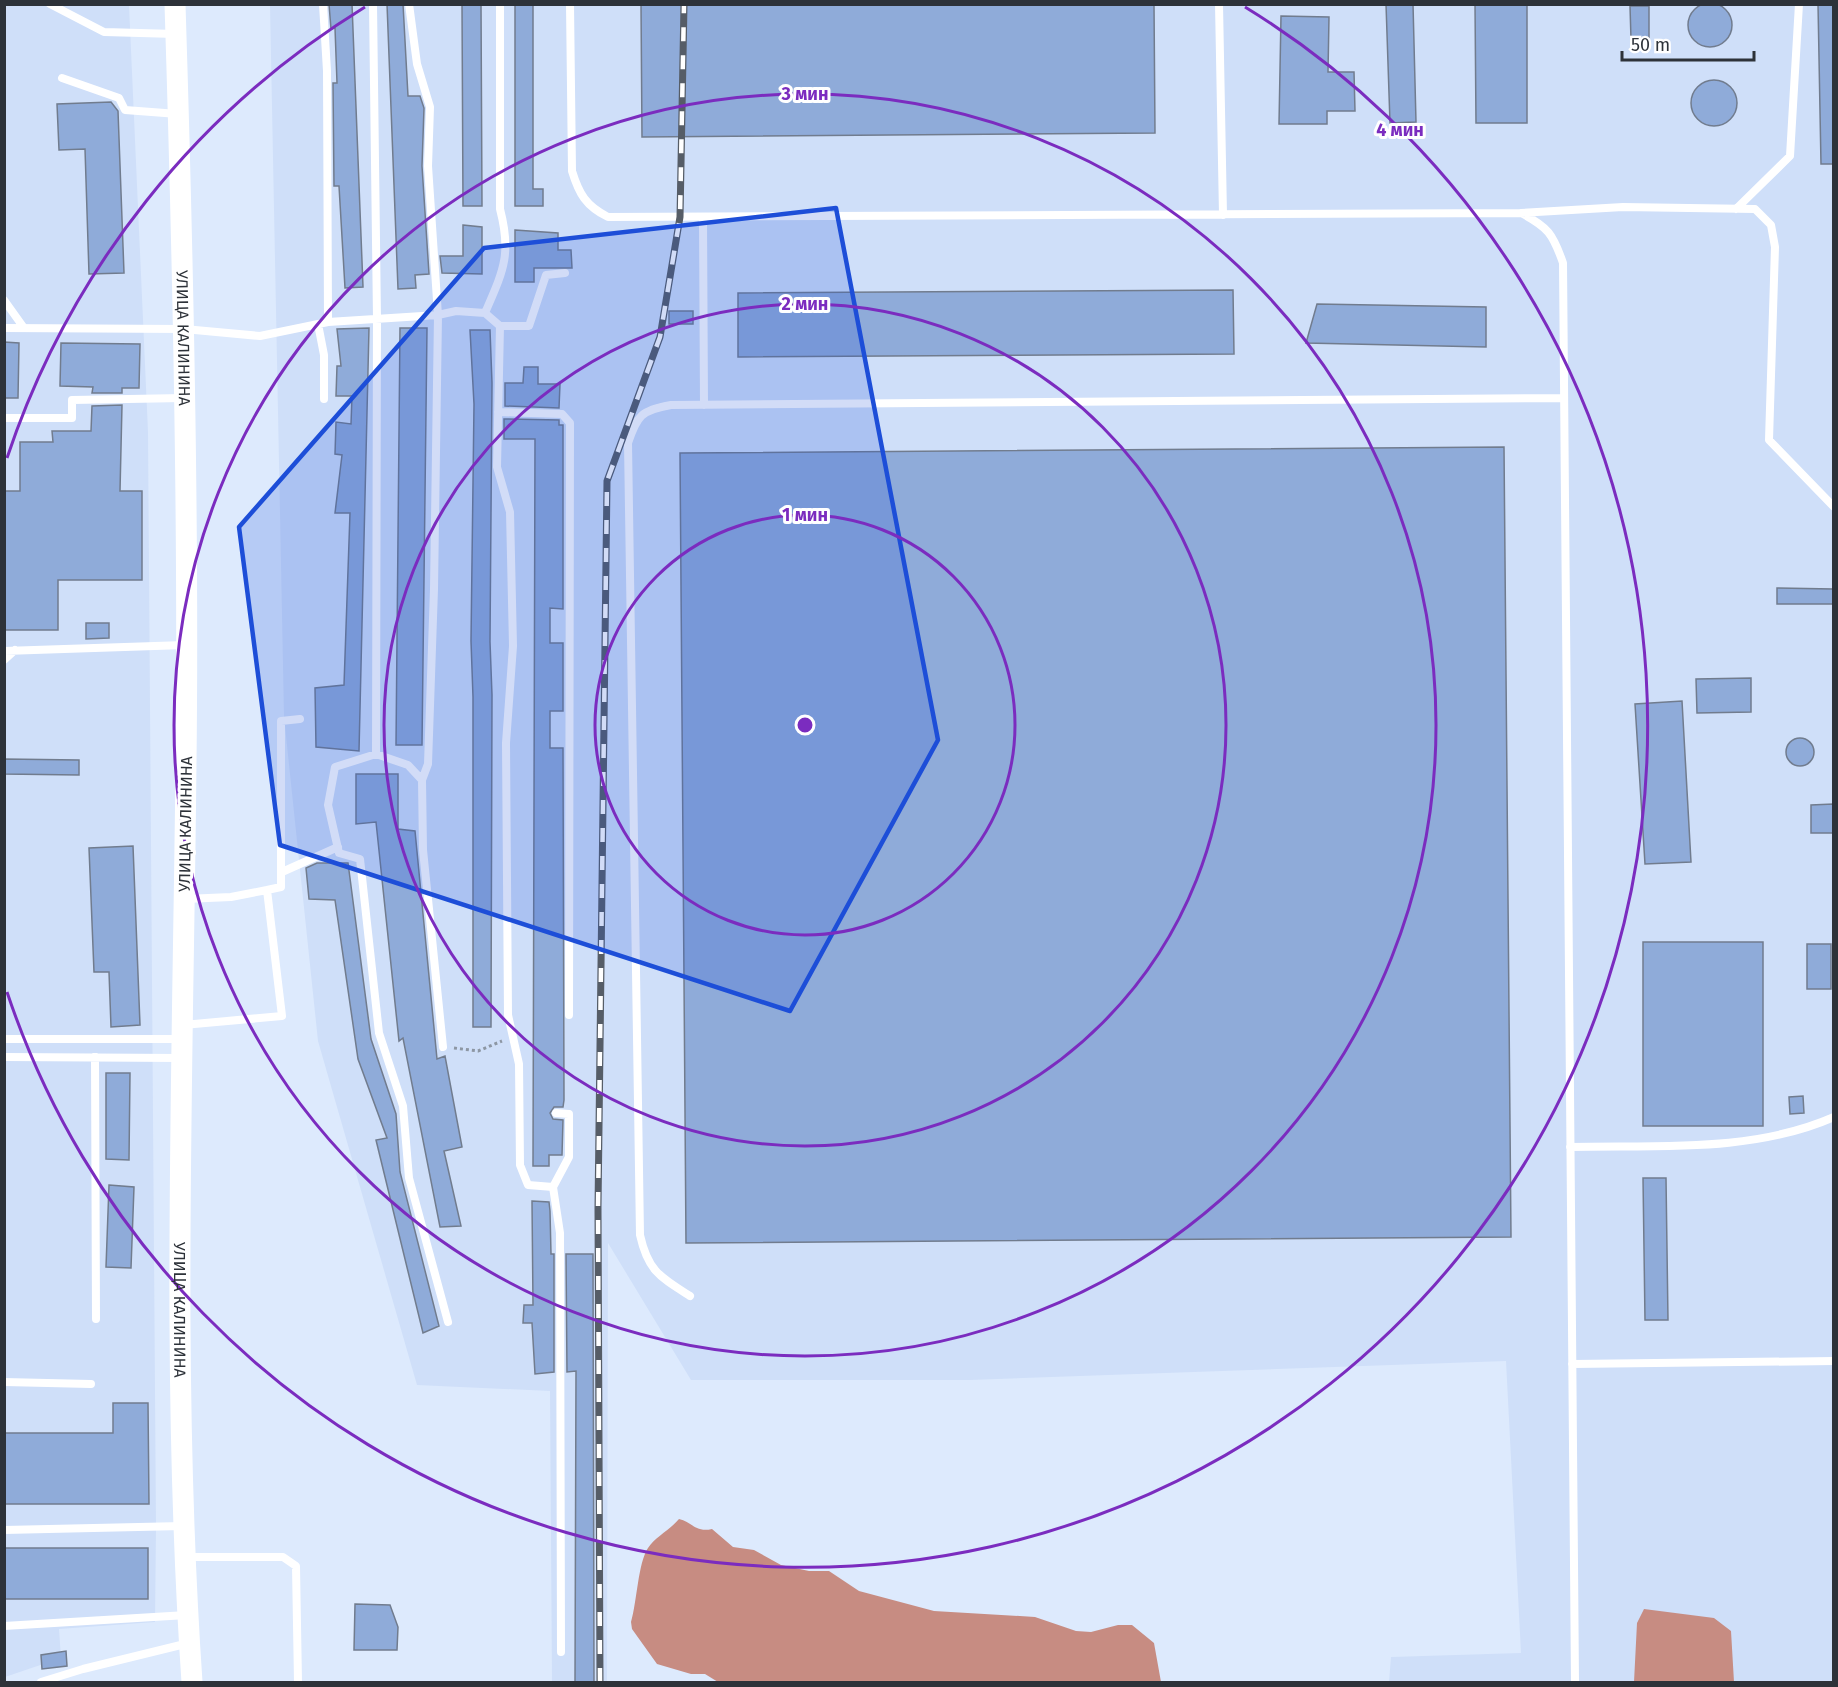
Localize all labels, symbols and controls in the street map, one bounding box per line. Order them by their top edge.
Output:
scale bar [1622,24,1754,62]
text: 50 m [1631,34,1670,56]
text: 3 мин [781,83,828,105]
text: 4 мин [1376,119,1424,141]
street label: УЛИЦА КАЛИНИНА [172,270,194,407]
text: 2 мин [782,293,828,315]
text: 1 мин [782,504,828,526]
centre of rings [795,715,815,735]
street label: УЛИЦА КАЛИНИНА [175,755,196,892]
street label: УЛИЦА КАЛИНИНА [170,1242,189,1379]

